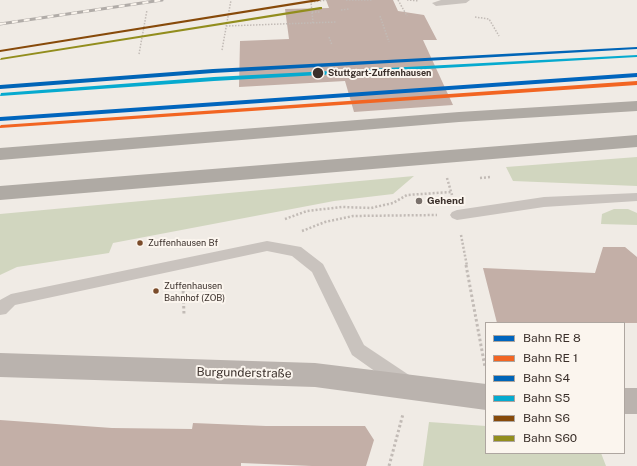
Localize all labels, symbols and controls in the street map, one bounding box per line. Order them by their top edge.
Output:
marker: Stuttgart-Zuffenhausen [311,66,325,80]
place label: Stuttgart-Zuffenhausen [328,68,431,78]
place label: Gehend [427,195,464,207]
marker: Gehend [414,196,424,206]
marker: Zuffenhausen Bf [135,238,145,248]
place label: Zuffenhausen Bf [148,238,218,248]
place label: Zuffenhausen Bahnhof (ZOB) [164,281,225,302]
marker: Zuffenhausen Bahnhof (ZOB) [151,286,161,296]
legend [485,322,625,454]
text: Bahn RE 8 [523,331,581,345]
text: Bahn RE 1 [523,351,578,365]
street label: Burgunderstraße [196,365,292,381]
text: Bahn S4 [523,371,570,385]
text: Bahn S5 [523,391,570,405]
text: Bahn S6 [523,411,570,425]
text: Bahn S60 [523,431,577,445]

